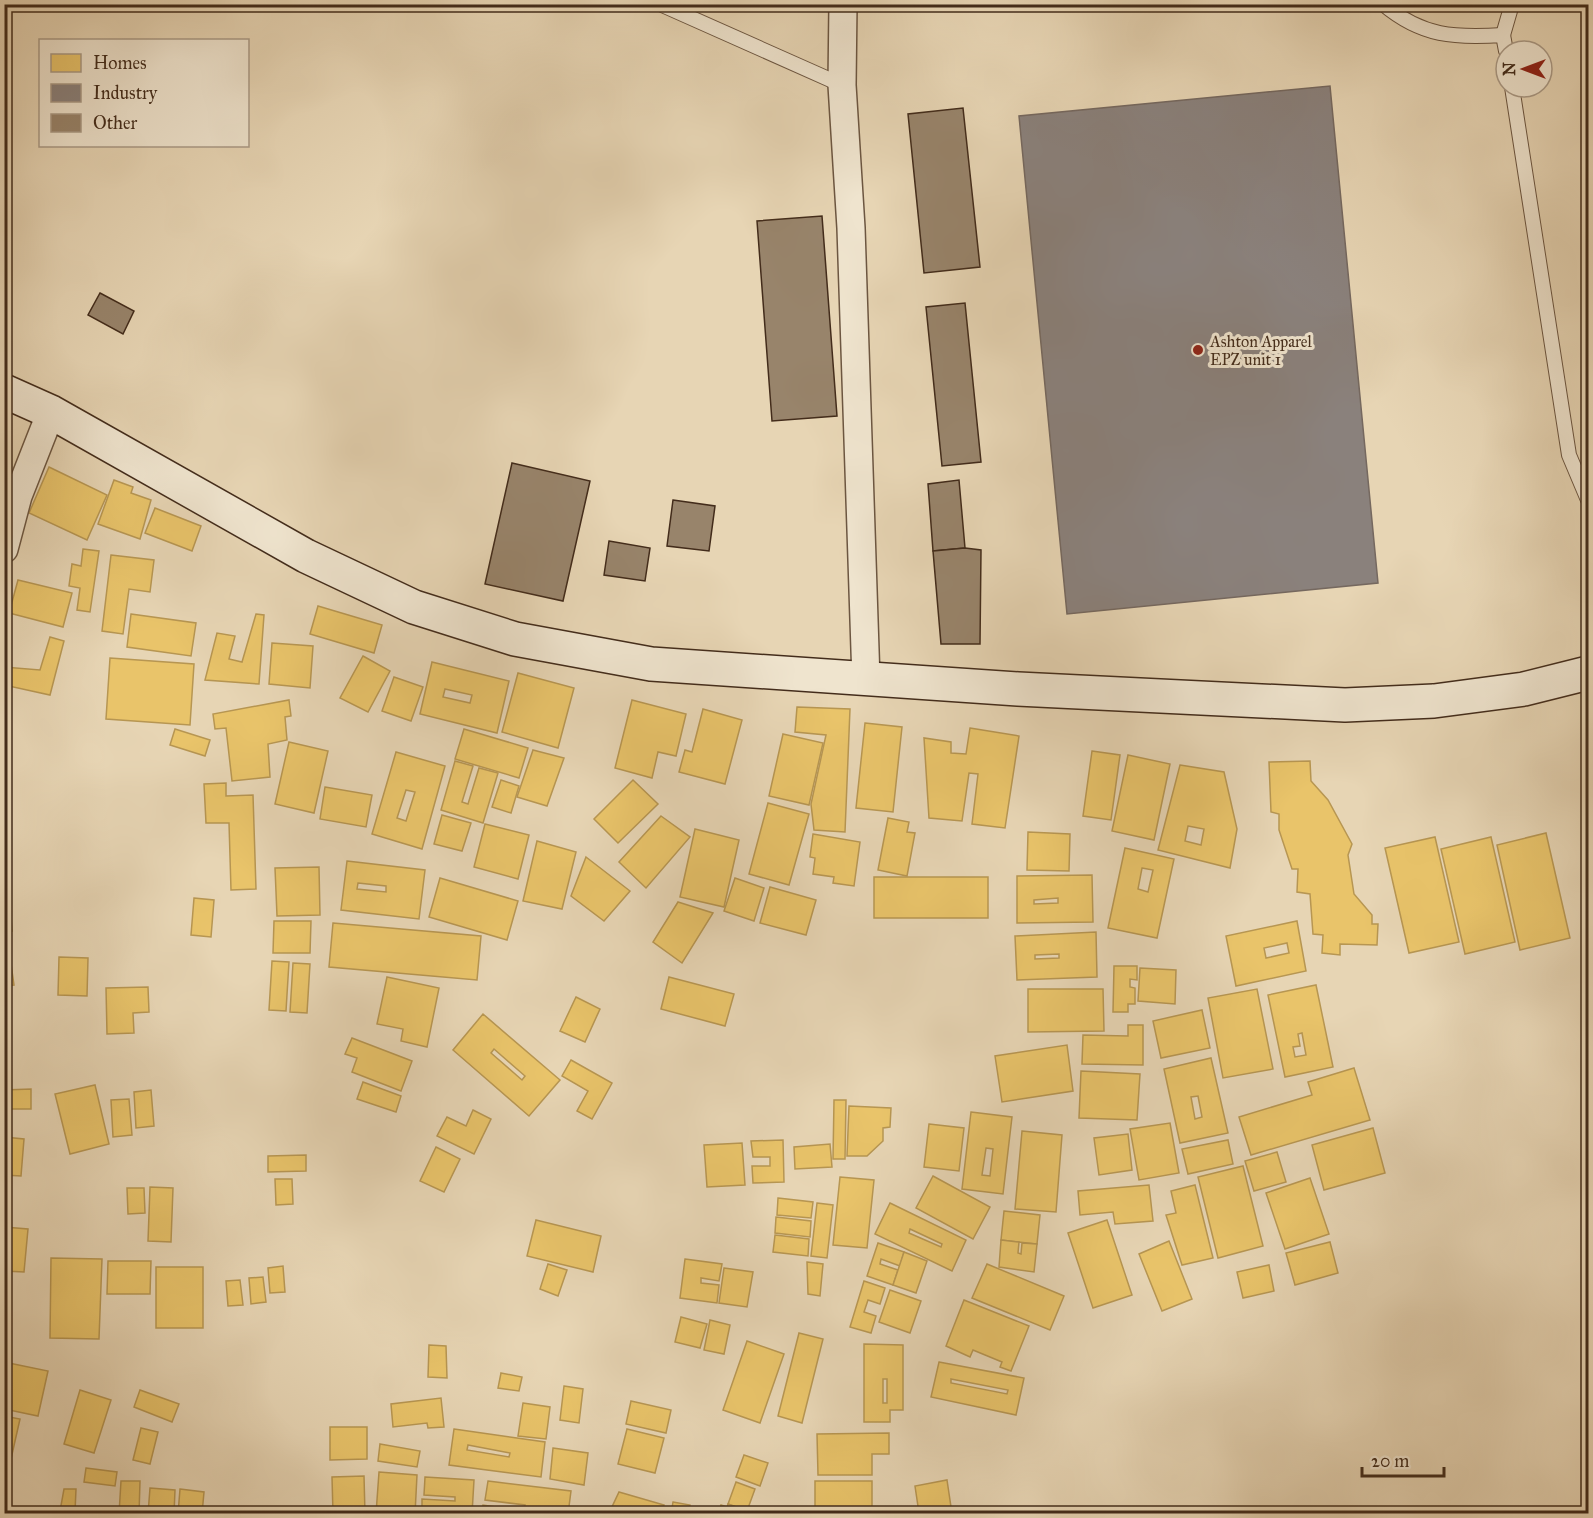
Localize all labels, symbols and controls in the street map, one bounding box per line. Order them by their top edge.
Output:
legend [39,39,249,147]
north arrow [1494,39,1554,99]
text: Homes [93,52,147,74]
text: N [1500,62,1519,76]
text: Industry [93,82,158,104]
text: Other [93,112,138,134]
place label: Ashton Apparel EPZ unit 1 [1209,332,1312,369]
marker: Ashton Apparel EPZ unit 1 [1191,343,1205,357]
scale bar [1362,1440,1444,1478]
text: 20 m [1371,1450,1409,1472]

